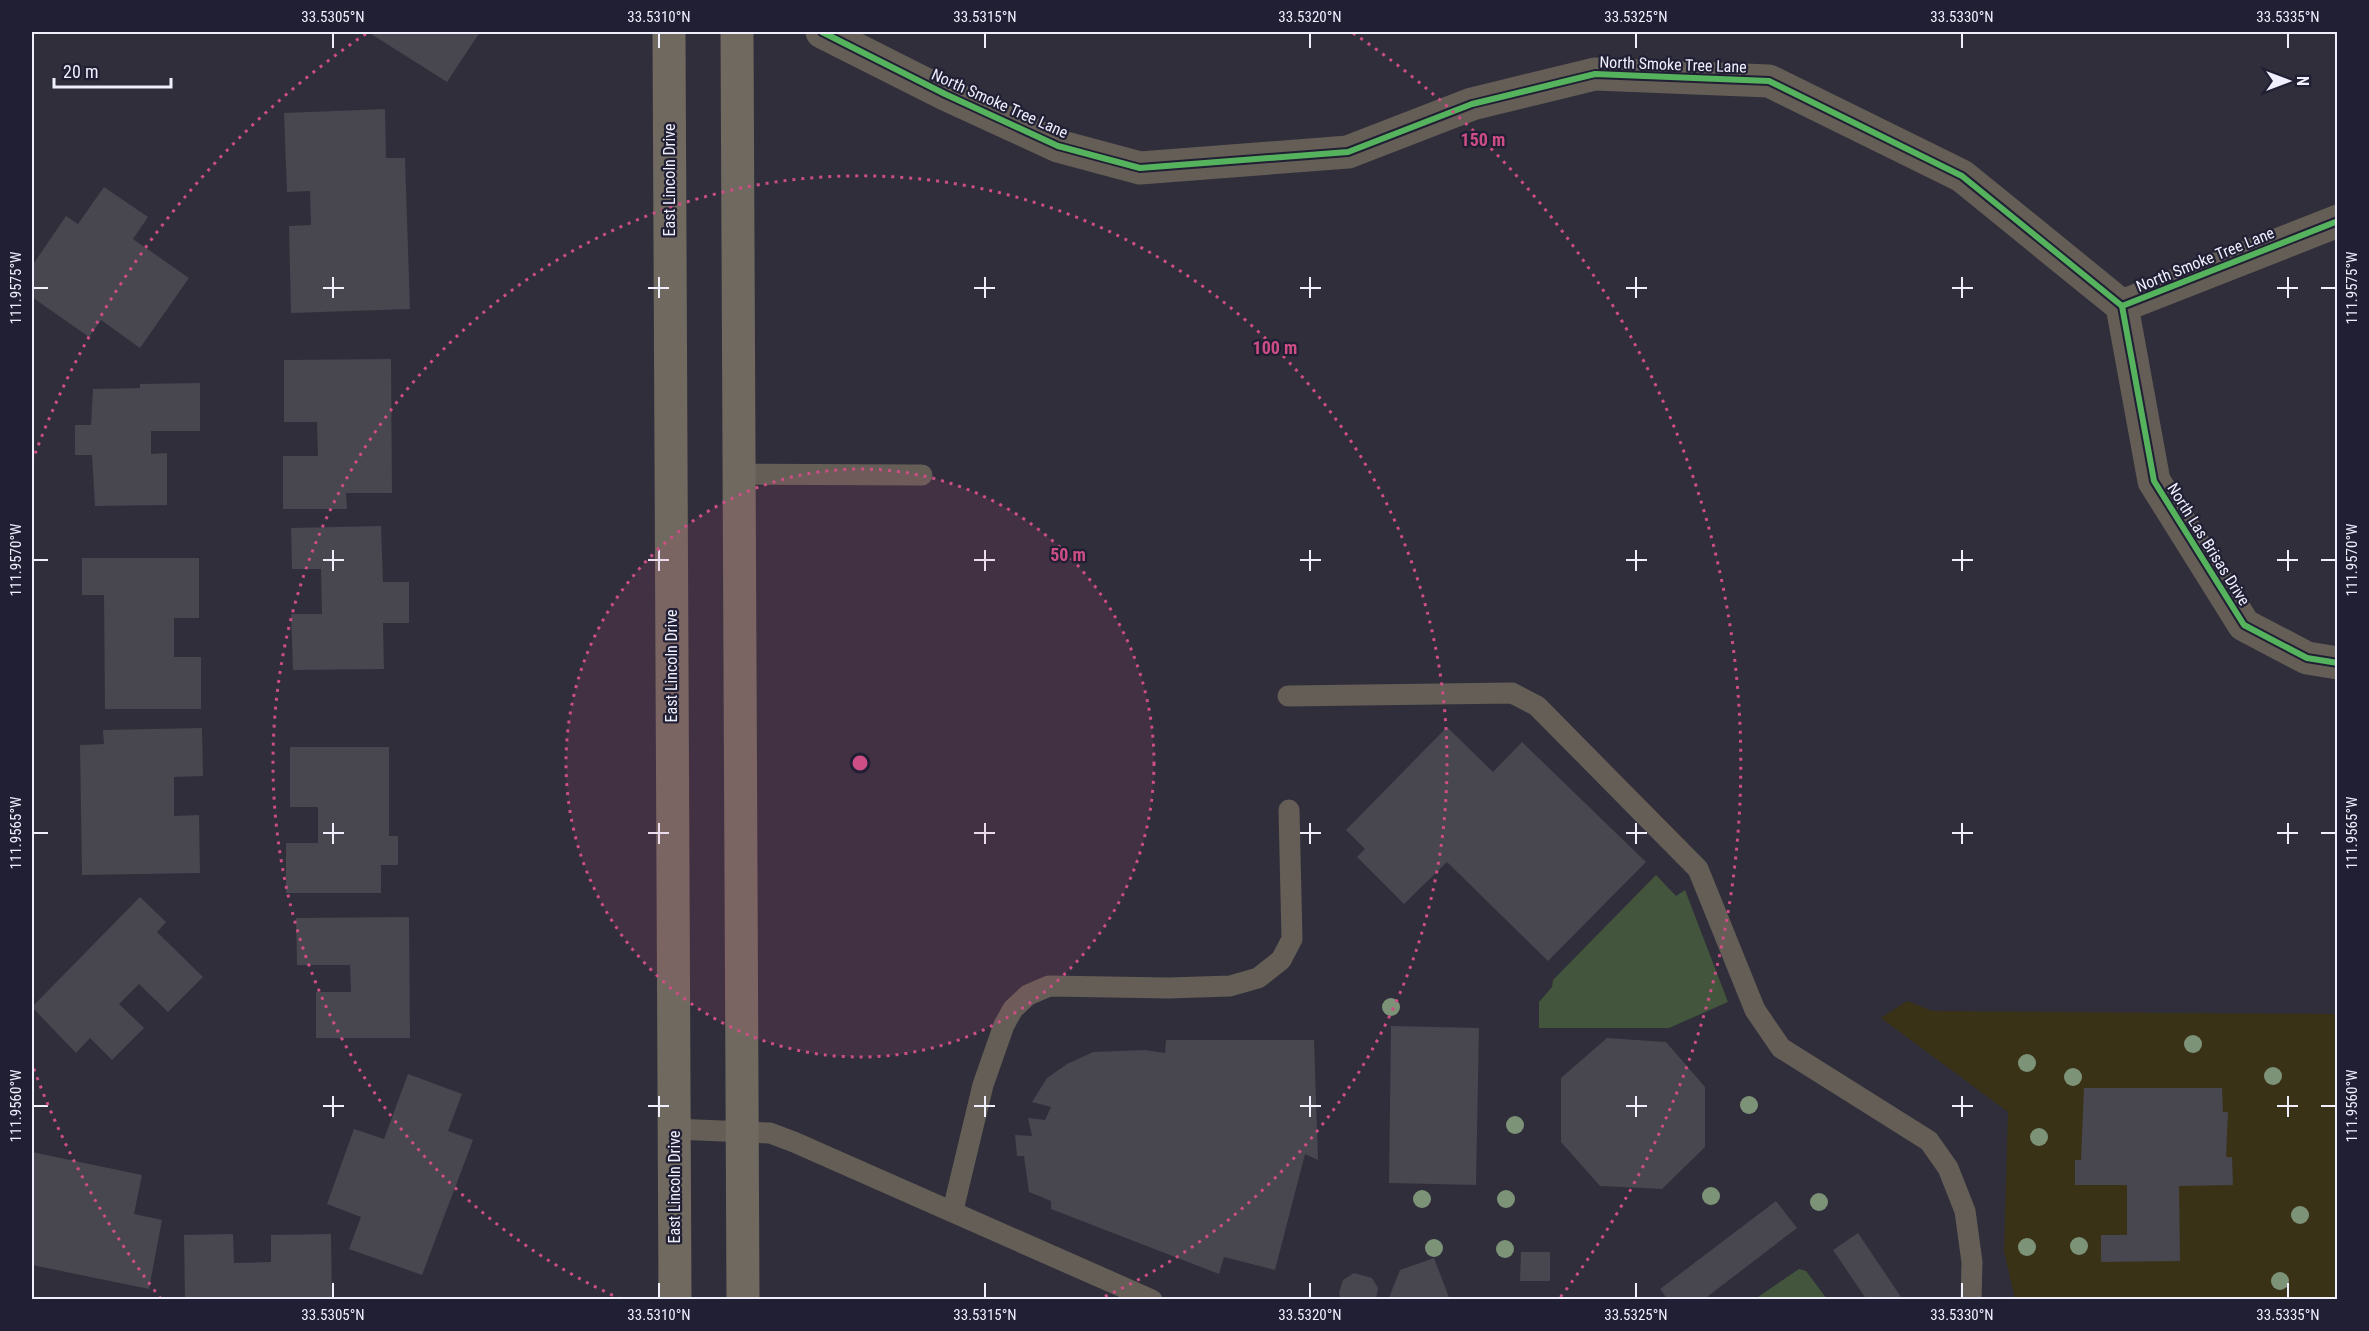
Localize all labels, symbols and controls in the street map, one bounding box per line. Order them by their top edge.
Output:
text: 33.5305°N [301,8,365,26]
text: 33.5310°N [627,8,691,26]
text: 33.5315°N [953,8,1017,26]
text: 33.5320°N [1278,8,1342,26]
text: 33.5325°N [1604,8,1668,26]
text: 33.5330°N [1930,8,1994,26]
text: 33.5335°N [2256,8,2320,26]
scale bar [54,51,171,89]
north arrow [2258,51,2318,111]
street label: North Smoke Tree Lane [1599,52,1747,77]
text: 20 m [63,61,98,82]
street label: North Smoke Tree Lane [929,65,1071,142]
text: N [2293,76,2312,86]
street label: East Lincoln Drive [660,124,679,236]
text: 150 m [1461,129,1505,150]
street label: North Smoke Tree Lane [2133,223,2277,296]
text: 111.9575°W [7,251,25,324]
text: 111.9575°W [2343,251,2361,324]
text: 100 m [1253,337,1297,358]
street label: North Las Brisas Drive [2163,480,2254,609]
text: 111.9570°W [7,523,25,596]
text: 111.9570°W [2343,523,2361,596]
text: 50 m [1050,544,1086,565]
street label: East Lincoln Drive [662,610,681,722]
centre of rings [850,753,870,773]
text: 111.9565°W [7,796,25,869]
text: 111.9565°W [2343,796,2361,869]
text: 111.9560°W [7,1069,25,1142]
text: 111.9560°W [2343,1069,2361,1142]
street label: East Lincoln Drive [665,1131,684,1243]
text: 33.5305°N [301,1306,365,1324]
text: 33.5310°N [627,1306,691,1324]
text: 33.5315°N [953,1306,1017,1324]
text: 33.5320°N [1278,1306,1342,1324]
text: 33.5325°N [1604,1306,1668,1324]
text: 33.5330°N [1930,1306,1994,1324]
text: 33.5335°N [2256,1306,2320,1324]

